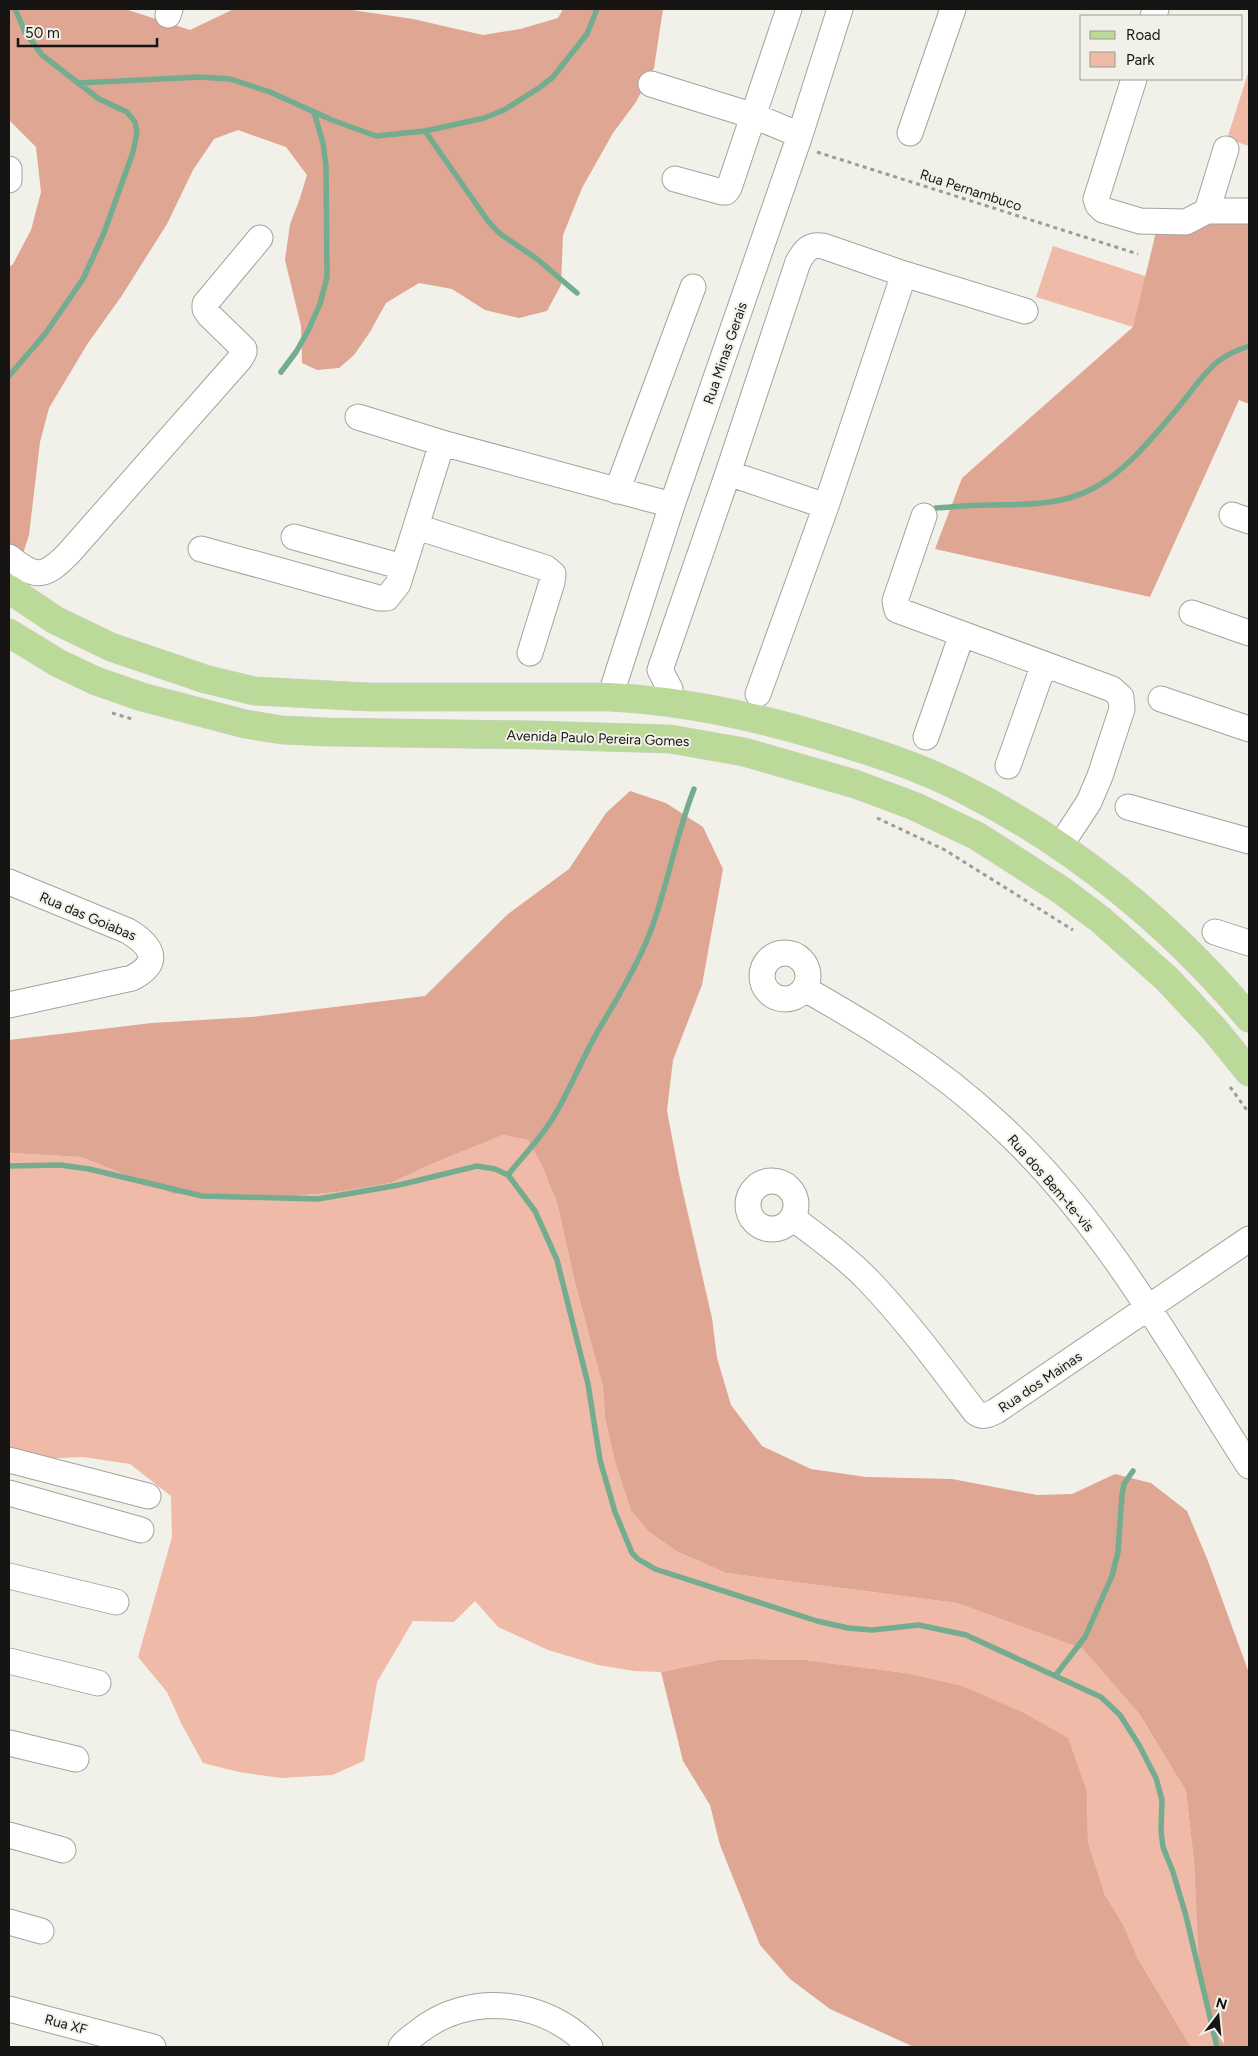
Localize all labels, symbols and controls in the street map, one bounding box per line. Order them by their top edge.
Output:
scale bar [18,15,156,47]
legend [1080,15,1243,80]
text: 50 m [25,24,60,42]
text: Road [1126,26,1161,44]
text: Park [1126,51,1155,69]
street label: Rua Pernambuco [918,166,1024,215]
street label: Rua Minas Gerais [700,300,751,407]
street label: Avenida Paulo Pereira Gomes [506,727,690,750]
street label: Rua das Goiabas [37,888,139,945]
street label: Rua dos Bem-te-vis [1004,1131,1097,1235]
street label: Rua dos Mainas [995,1348,1085,1417]
north arrow [1193,1991,1243,2041]
text: N [1214,1994,1229,2014]
street label: Rua XF [43,2011,89,2038]

